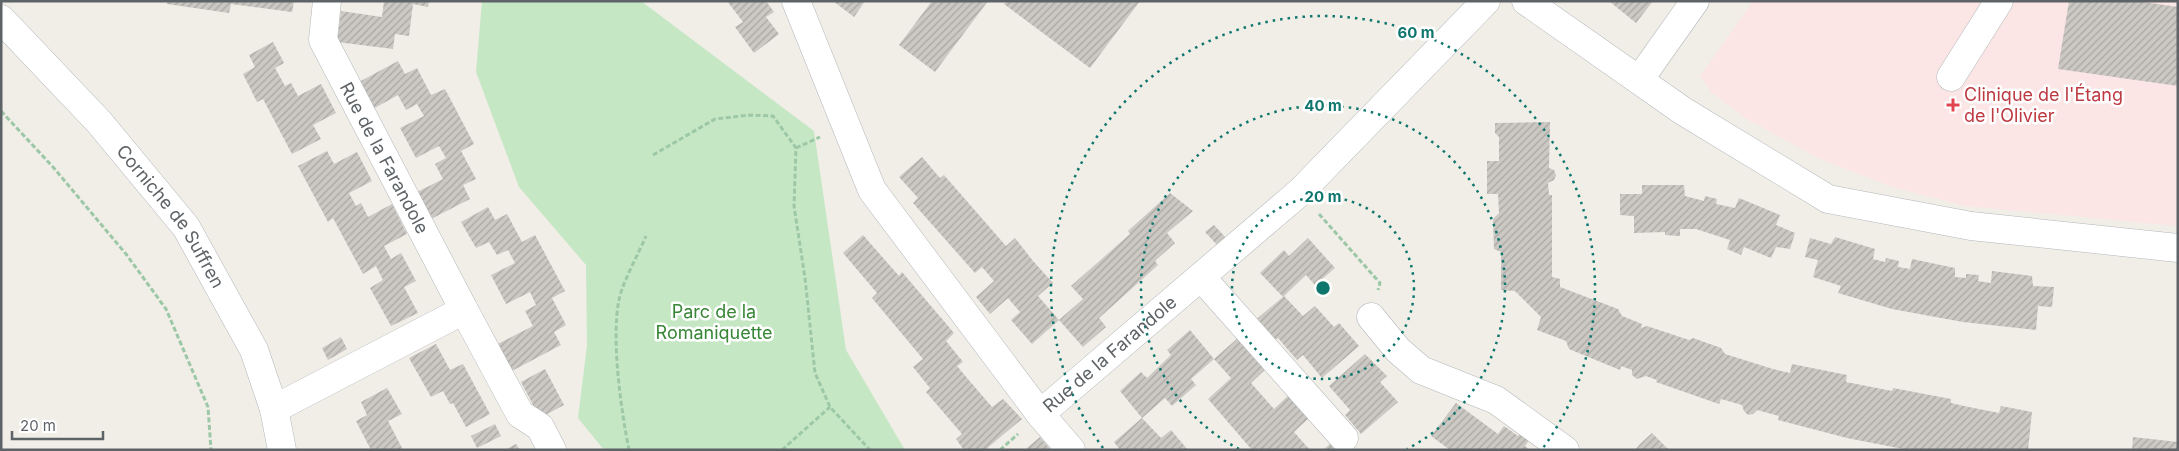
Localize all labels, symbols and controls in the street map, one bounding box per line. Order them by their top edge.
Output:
text: 60 m [1397,23,1435,42]
street label: Rue de la Farandole [336,79,433,237]
place label: Clinique de l'Étang de l'Olivier [1964,83,2123,126]
text: 40 m [1304,96,1342,115]
marker: Clinique de l'Étang de l'Olivier [1946,98,1960,112]
street label: Corniche de Suffren [112,140,229,292]
text: 20 m [1305,187,1341,206]
centre of rings [1314,279,1332,297]
street label: Rue de la Farandole [1039,291,1181,417]
park label: Parc de la Romaniquette [656,301,772,343]
scale bar [12,408,104,440]
text: 20 m [20,416,56,435]

